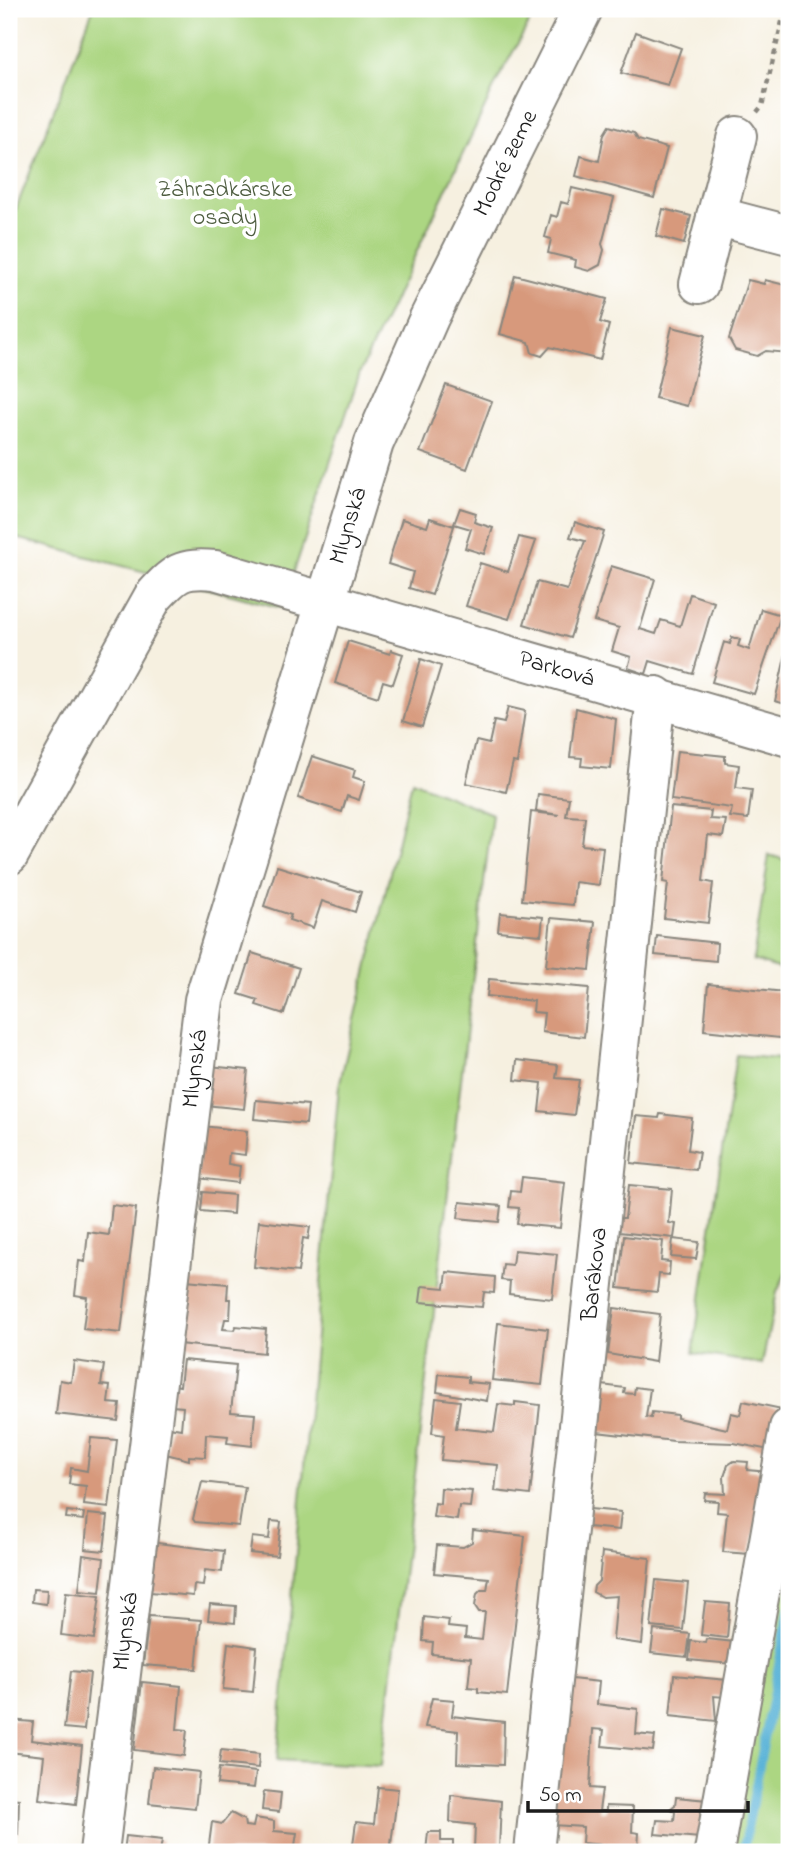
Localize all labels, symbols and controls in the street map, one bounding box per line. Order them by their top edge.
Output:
street label: Modré zeme [465,104,547,223]
park label: Záhradkárske osady [158,173,293,237]
street label: Mlynská [320,483,377,569]
street label: Parková [515,642,599,697]
street label: Mlynská [173,1028,218,1110]
street label: Barákova [573,1226,617,1324]
street label: Mlynská [104,1590,148,1673]
scale bar [528,1770,749,1814]
text: 50 m [539,1781,582,1811]

